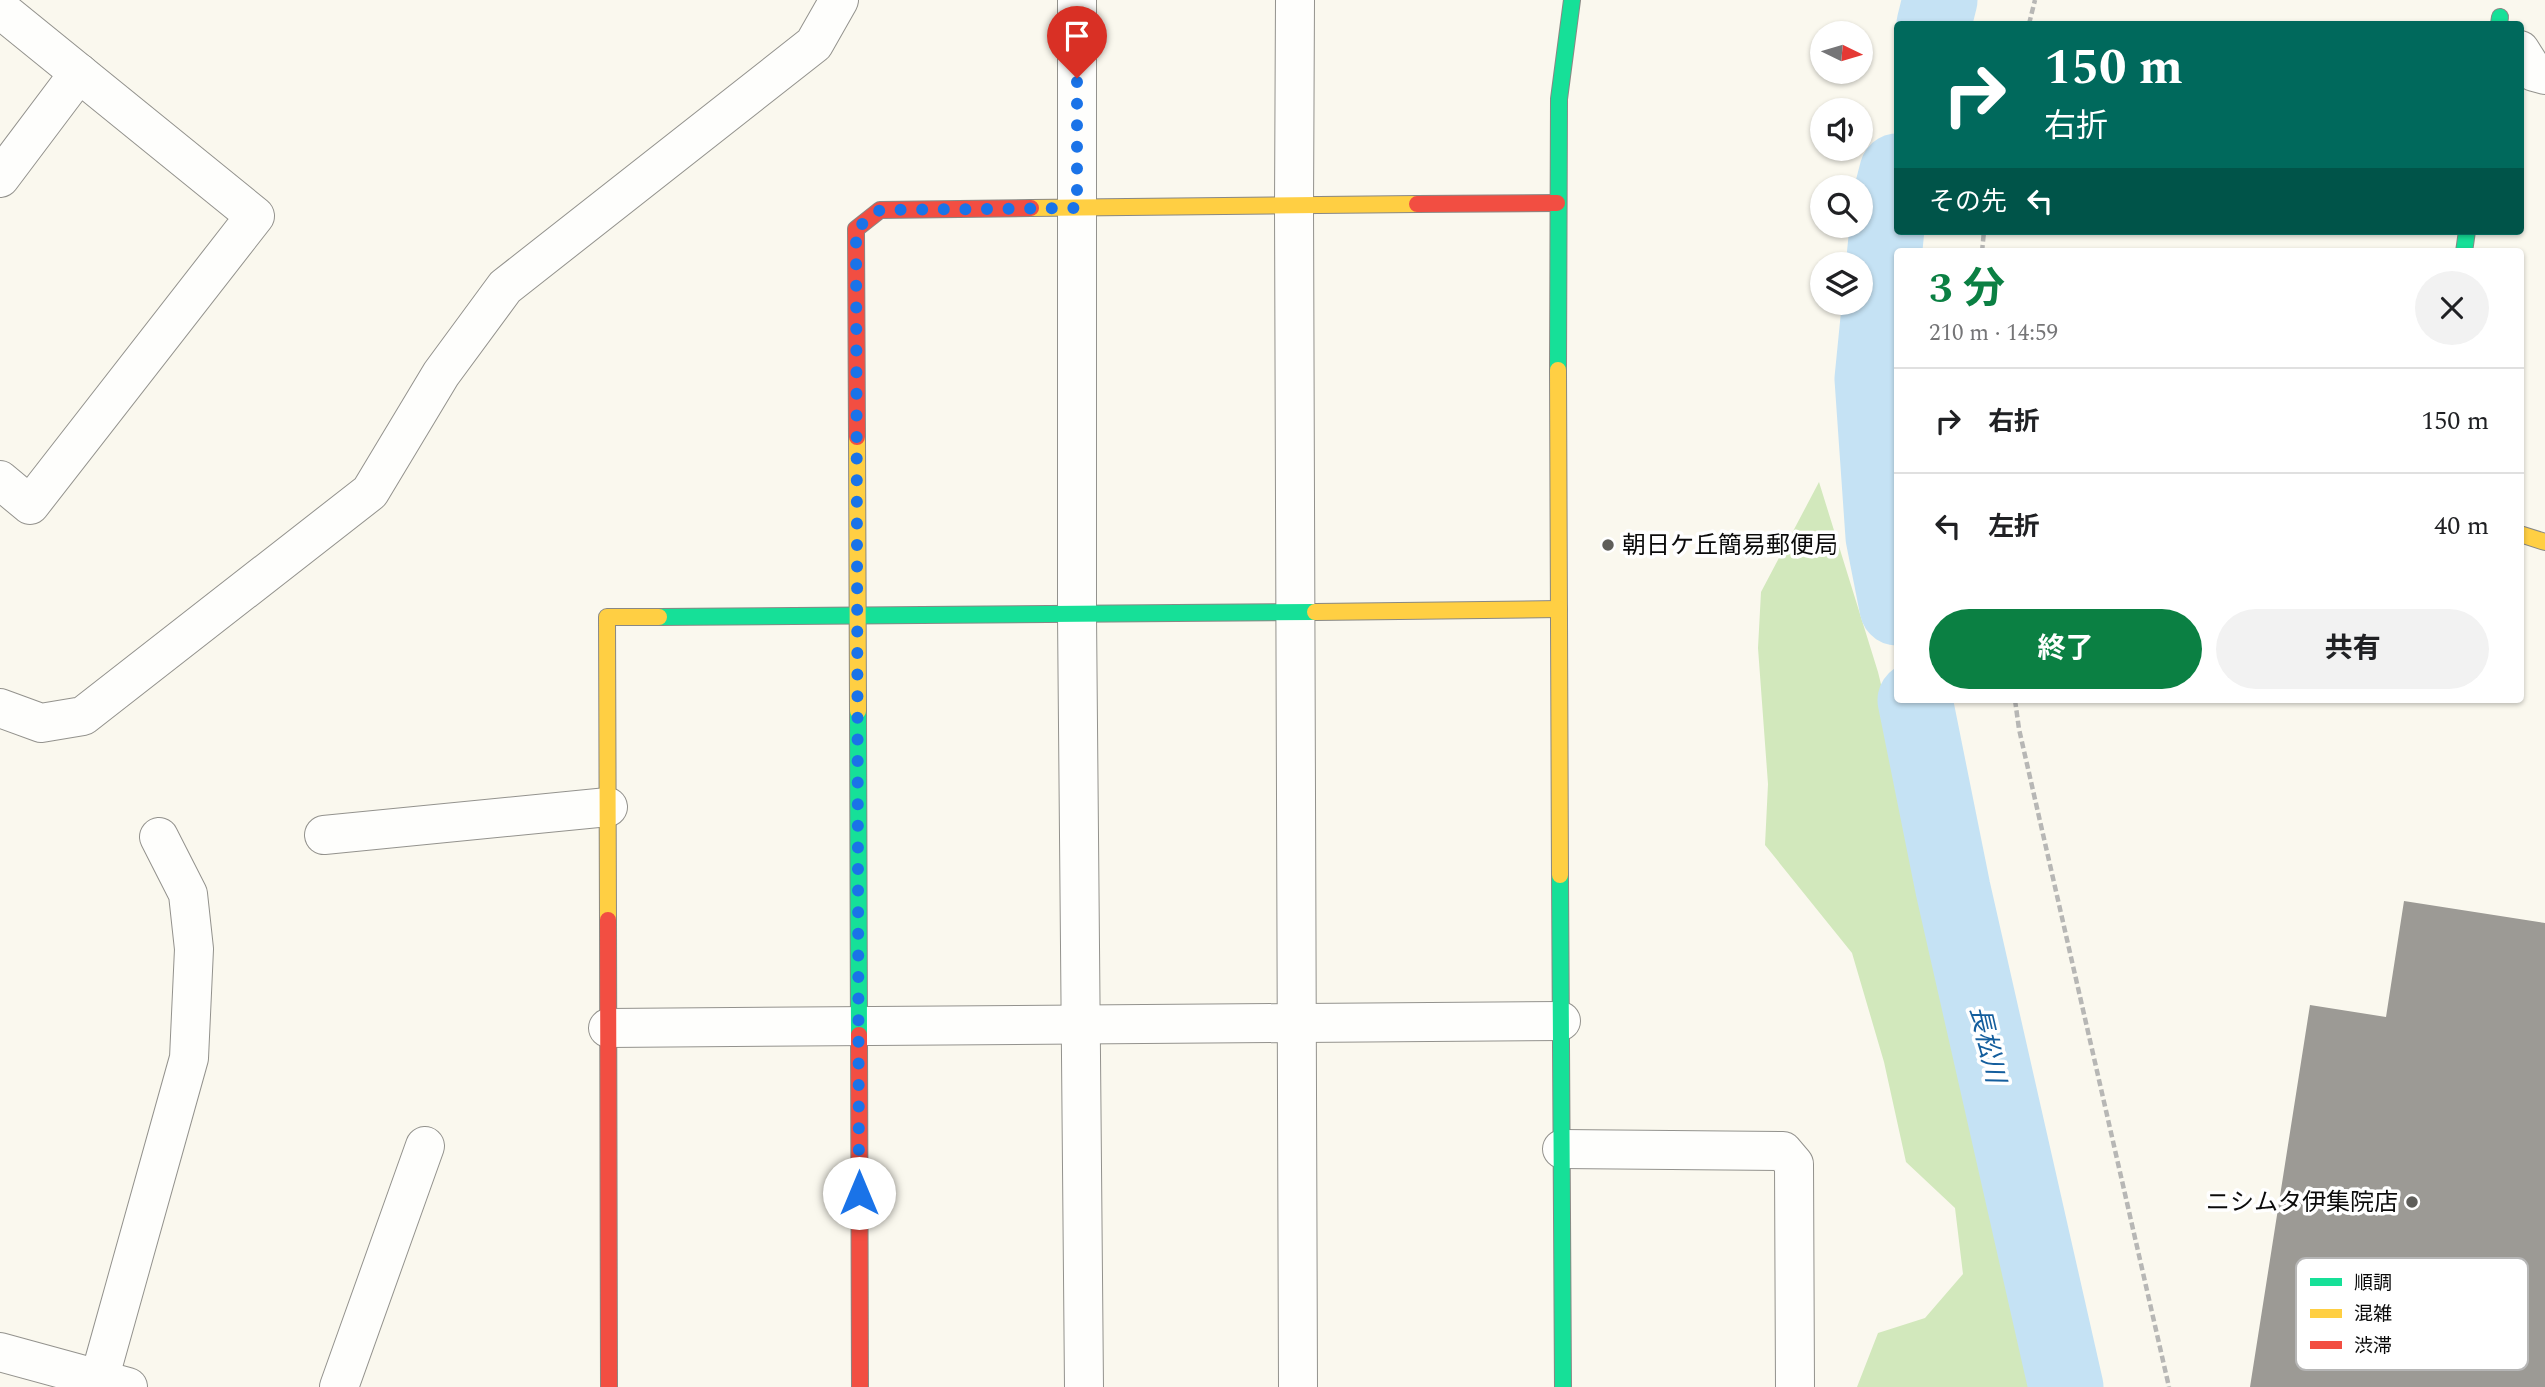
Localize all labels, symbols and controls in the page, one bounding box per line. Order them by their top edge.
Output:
pin [1047,6,1107,78]
icon: arrive [1058,17,1096,55]
north arrow [1810,21,1872,84]
map controls [1810,21,1873,315]
text: 150 m [2044,31,2183,106]
icon: right [1929,49,2020,140]
button: sound [1810,98,1873,161]
text: 右折 [2044,102,2108,151]
button: search [1810,175,1873,238]
text: その先 [1929,182,2007,222]
icon: left [2021,182,2059,220]
button: layers [1810,252,1873,315]
text: 3 分 [1929,258,2005,321]
button: close [2415,271,2489,345]
text: 210 m · 14:59 [1929,316,2058,351]
text: 150 m [2421,401,2489,441]
icon: right [1929,402,1967,440]
text: 右折 [1988,402,2040,442]
text: 40 m [2434,506,2489,546]
icon: left [1929,507,1967,545]
text: 左折 [1988,507,2040,547]
place label: 朝日ケ丘簡易郵便局 [1622,528,1838,564]
marker: 朝日ケ丘簡易郵便局 [1600,537,1616,553]
button: 終了 [1929,609,2202,689]
button: 共有 [2216,609,2489,689]
water label: 長松川 [1959,1002,2016,1090]
position arrow [822,1156,896,1230]
place label: ニシムタ伊集院店 [2206,1185,2398,1221]
marker: ニシムタ伊集院店 [2404,1194,2420,1210]
legend [2296,1258,2528,1370]
text: 順調 [2354,1269,2392,1298]
text: 混雑 [2354,1300,2392,1329]
text: 渋滞 [2354,1332,2392,1361]

